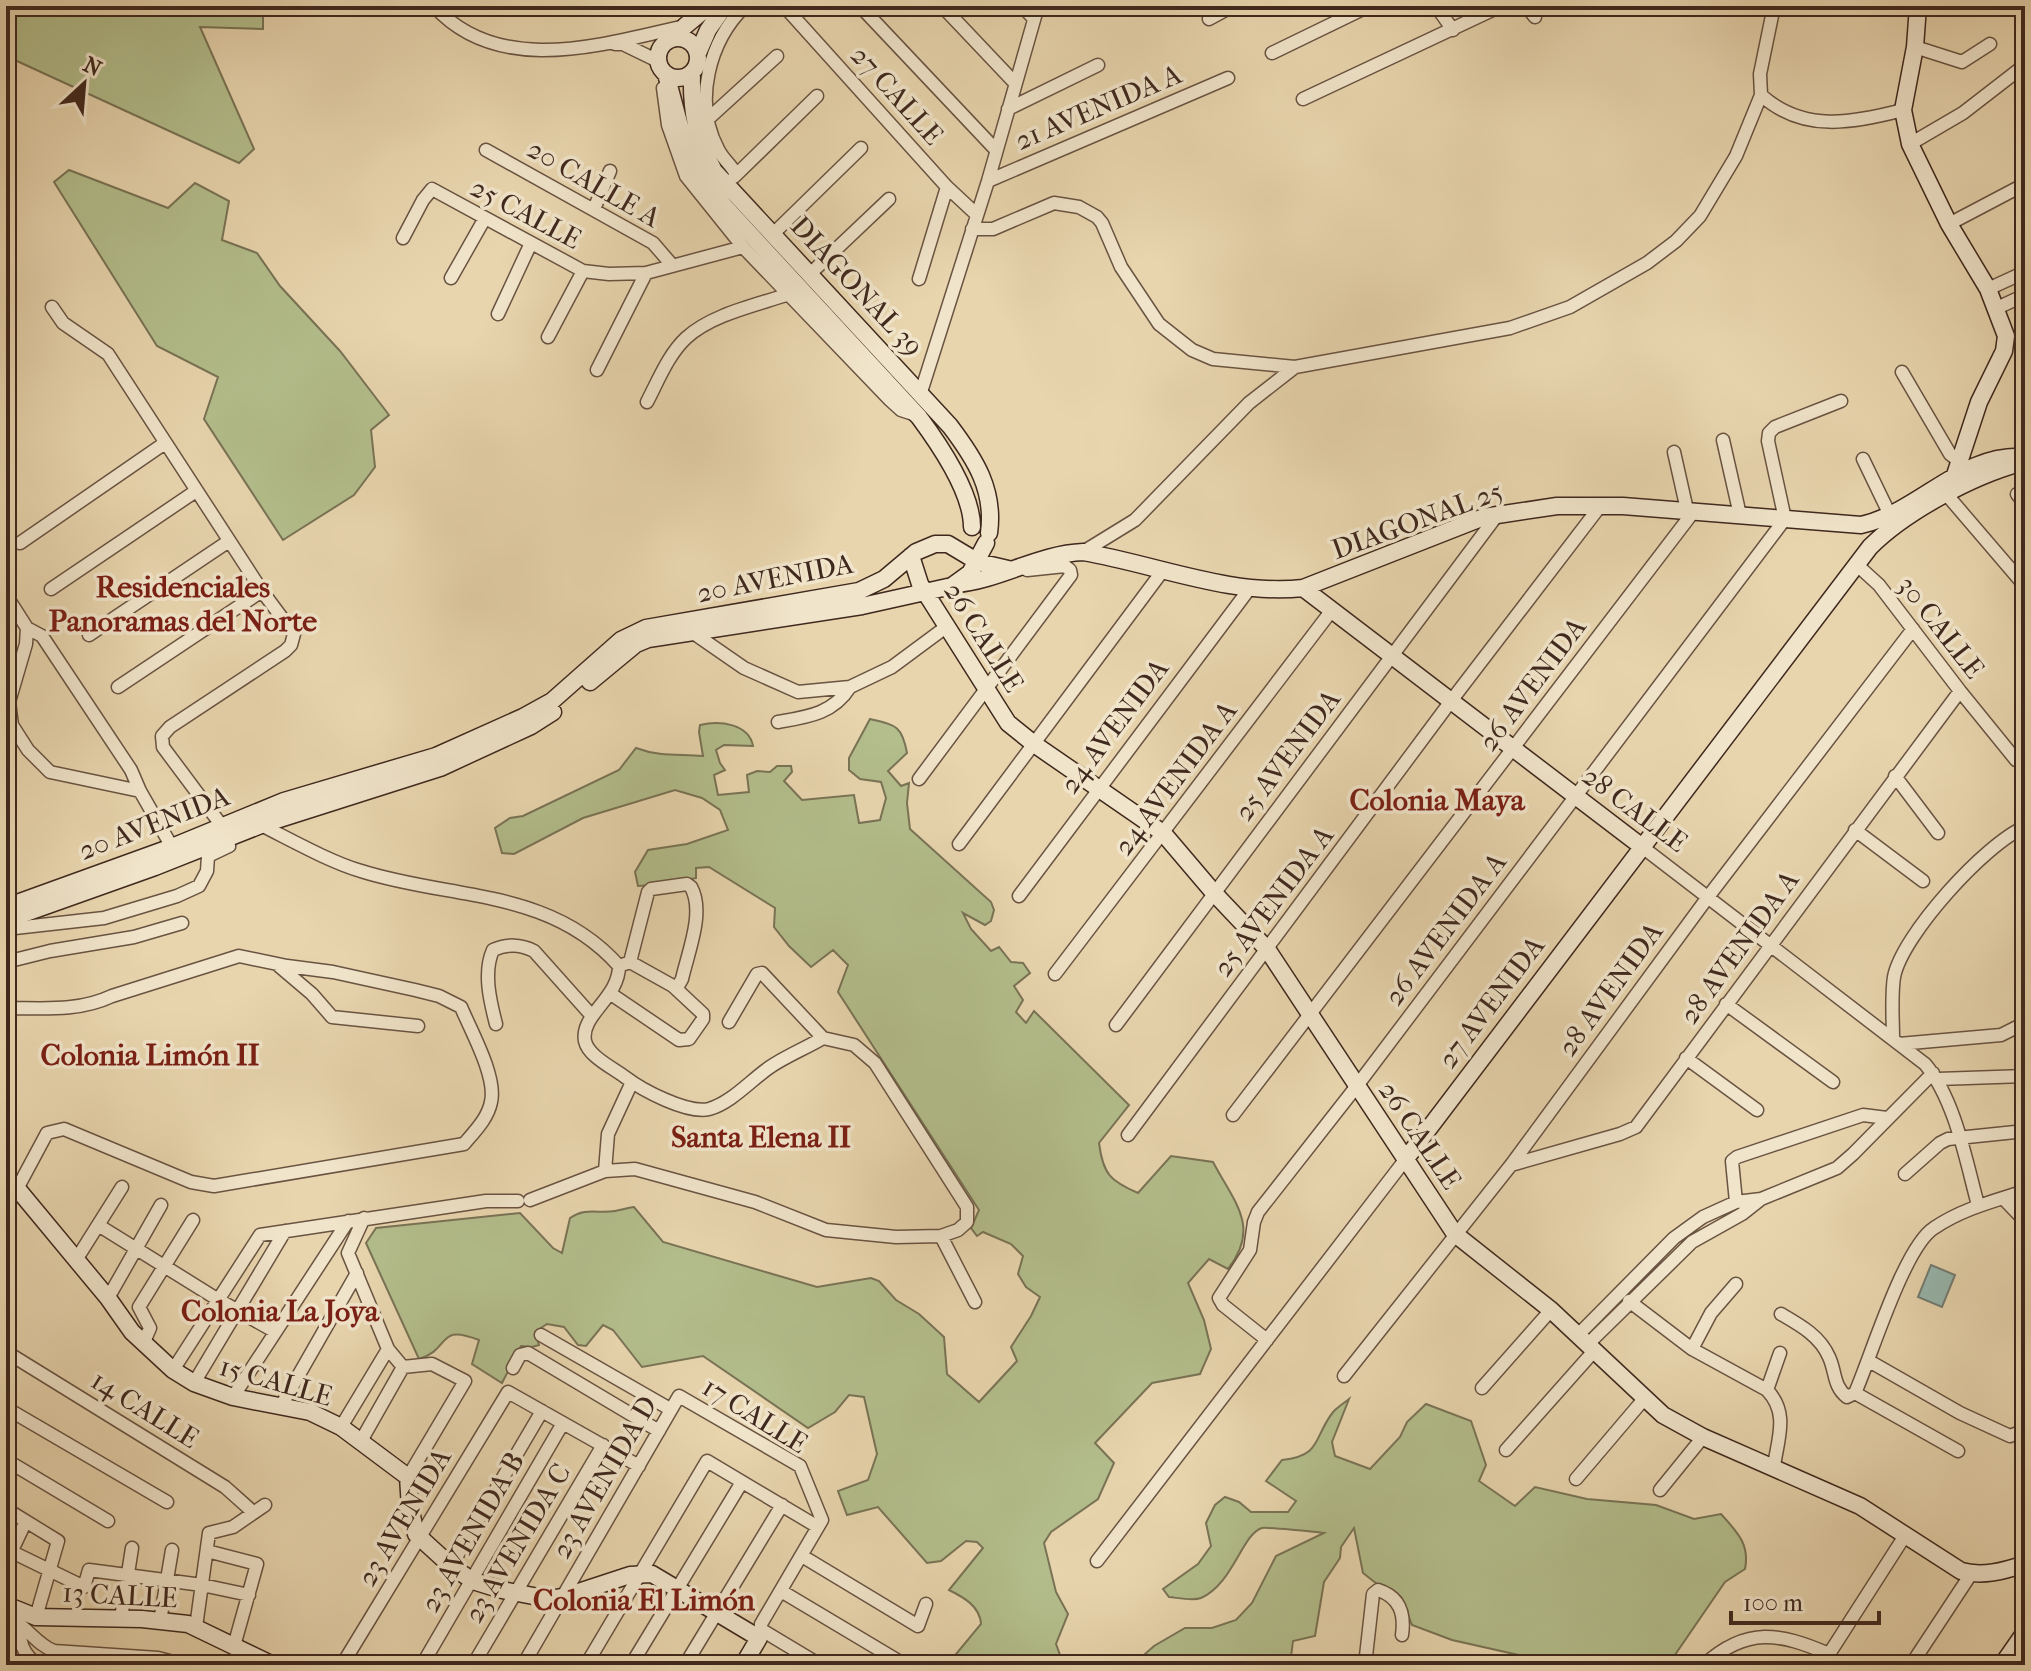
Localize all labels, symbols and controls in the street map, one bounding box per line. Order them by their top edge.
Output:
street label: 27 CALLE [844,39,950,151]
north arrow [44,44,124,124]
text: N [79,52,106,82]
street label: 21 AVENIDA A [1010,57,1187,157]
street label: 20 CALLE A [522,132,667,235]
street label: 25 CALLE [465,170,587,256]
street label: DIAGONAL 39 [784,209,930,363]
street label: DIAGONAL 25 [1327,474,1507,566]
street label: 20 AVENIDA [694,547,857,609]
street label: 30 CALLE [1891,569,1991,685]
district label: Residenciales Panoramas del Norte [49,570,317,639]
street label: 26 CALLE [937,576,1031,698]
street label: 26 AVENIDA [1471,610,1593,757]
street label: 24 AVENIDA [1053,652,1176,800]
street label: 25 AVENIDA [1227,682,1347,827]
street label: 24 AVENIDA A [1106,694,1244,861]
street label: 28 CALLE [1576,759,1694,859]
street label: 20 AVENIDA [74,779,235,867]
district label: Colonia Maya [1349,783,1526,818]
street label: 25 AVENIDA A [1206,819,1341,983]
street label: 26 AVENIDA A [1377,846,1514,1012]
street label: 28 AVENIDA A [1672,863,1806,1030]
street label: 28 AVENIDA [1550,915,1670,1062]
street label: 27 AVENIDA [1431,929,1552,1075]
district label: Colonia Limón II [41,1038,260,1073]
street label: 26 CALLE [1372,1075,1468,1195]
district label: Santa Elena II [671,1120,851,1155]
district label: Colonia La Joya [181,1294,380,1329]
street label: 15 CALLE [216,1349,336,1413]
street label: 14 CALLE [85,1363,205,1455]
street label: 17 CALLE [697,1370,813,1460]
street label: 23 AVENIDA D [544,1390,664,1564]
street label: 23 AVENIDA [350,1441,458,1592]
street label: 23 AVENIDA B [413,1446,531,1618]
street label: 23 AVENIDA C [457,1458,577,1628]
scale bar [1731,1575,1879,1625]
street label: 13 CALLE [62,1576,178,1614]
district label: Colonia El Limón [533,1583,756,1618]
text: 100 m [1743,1589,1803,1617]

